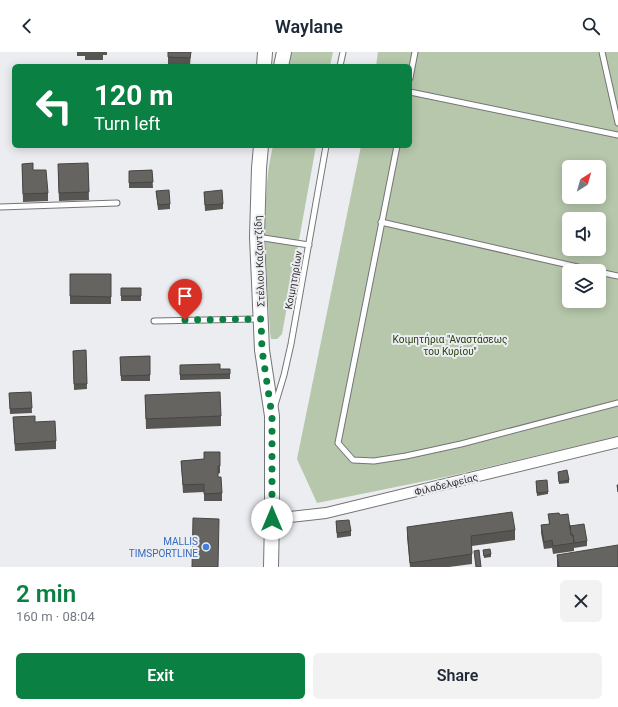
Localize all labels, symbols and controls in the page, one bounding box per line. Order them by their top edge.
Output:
icon: back [16,15,38,37]
icon: search [580,15,602,37]
text: Waylane [275,16,343,37]
text: 120 m [94,79,173,112]
icon: left [28,80,80,132]
text: Turn left [94,113,160,134]
north arrow [562,160,606,204]
map controls [562,160,606,308]
button: sound [562,212,606,256]
street label: Στέλιου Καζαντζίδη [252,215,268,307]
street label: Κοιμητηρίων [283,250,304,310]
button: layers [562,264,606,308]
pin [168,279,202,320]
icon: arrive [174,285,196,307]
park label: Κοιμητήρια "Αναστάσεως του Κυρίου" [393,334,507,357]
street label: Φιλαδελφείας [413,471,479,499]
position arrow [251,498,293,540]
place label: MALLIS TIMSPORTLINE [129,536,198,559]
marker: MALLIS TIMSPORTLINE [201,542,211,552]
text: 2 min [16,580,76,608]
button: close [560,580,602,622]
text: 160 m · 08:04 [16,609,95,624]
button: Exit [16,653,305,699]
button: Share [313,653,602,699]

